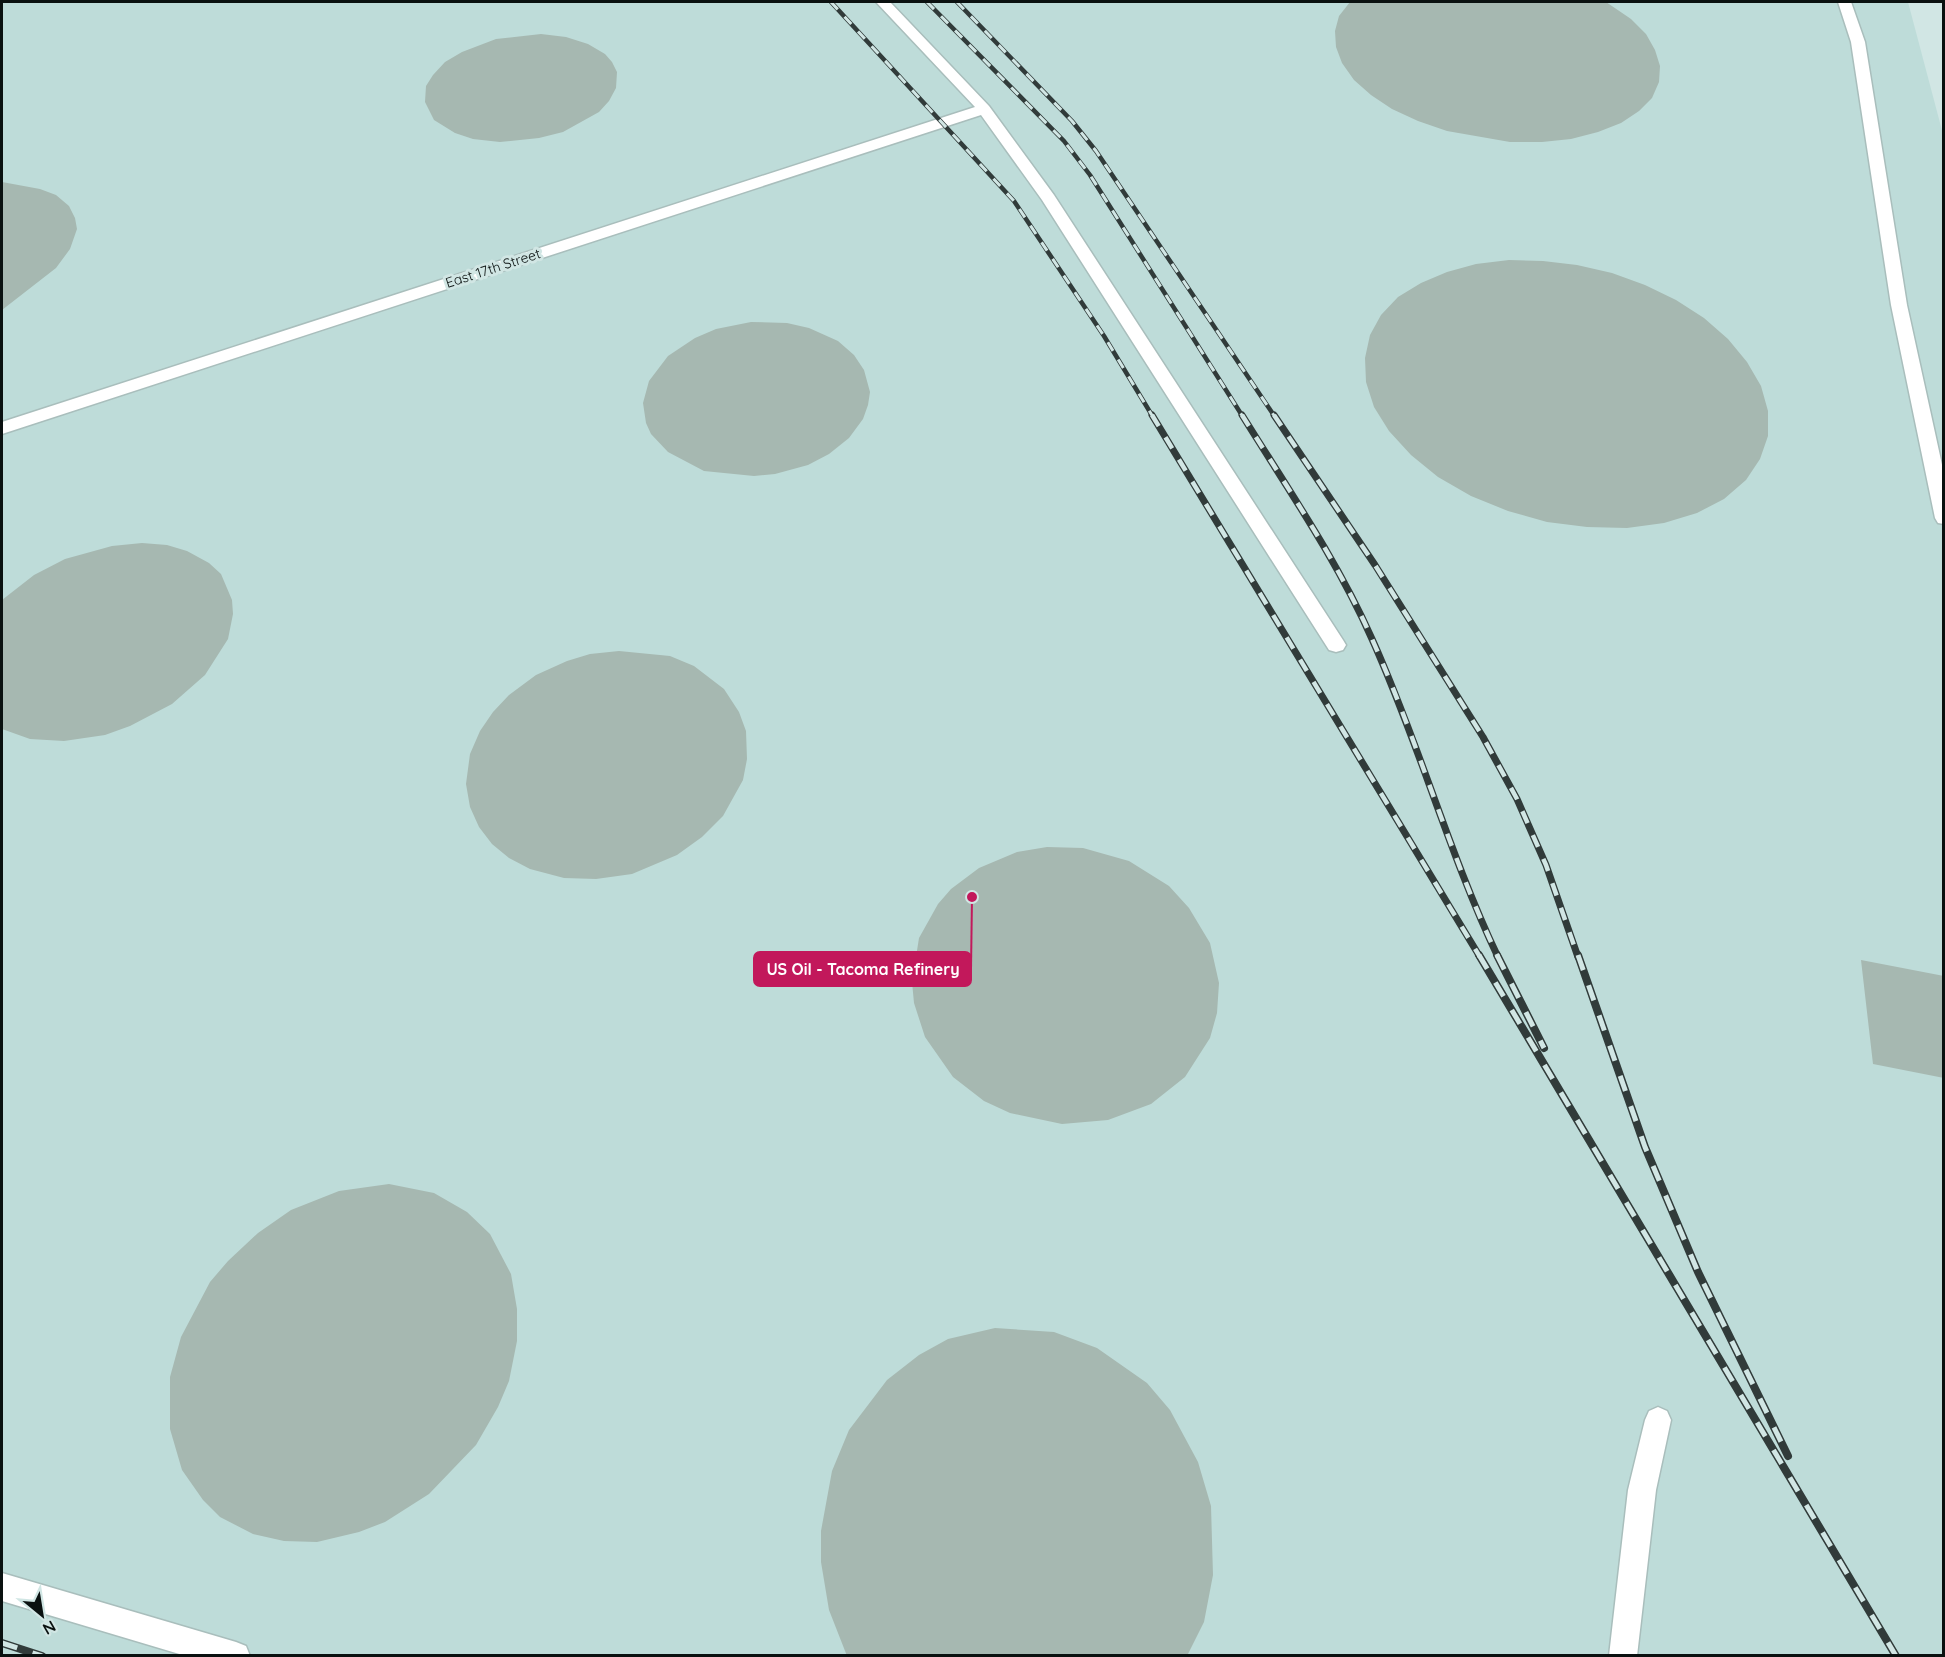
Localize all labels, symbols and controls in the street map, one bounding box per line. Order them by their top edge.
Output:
street label: East 17th Street [443,244,543,292]
callout: US Oil - Tacoma Refinery [754,952,971,986]
text: US Oil - Tacoma Refinery [766,959,960,979]
north arrow [12,1585,72,1645]
text: N [39,1616,60,1640]

